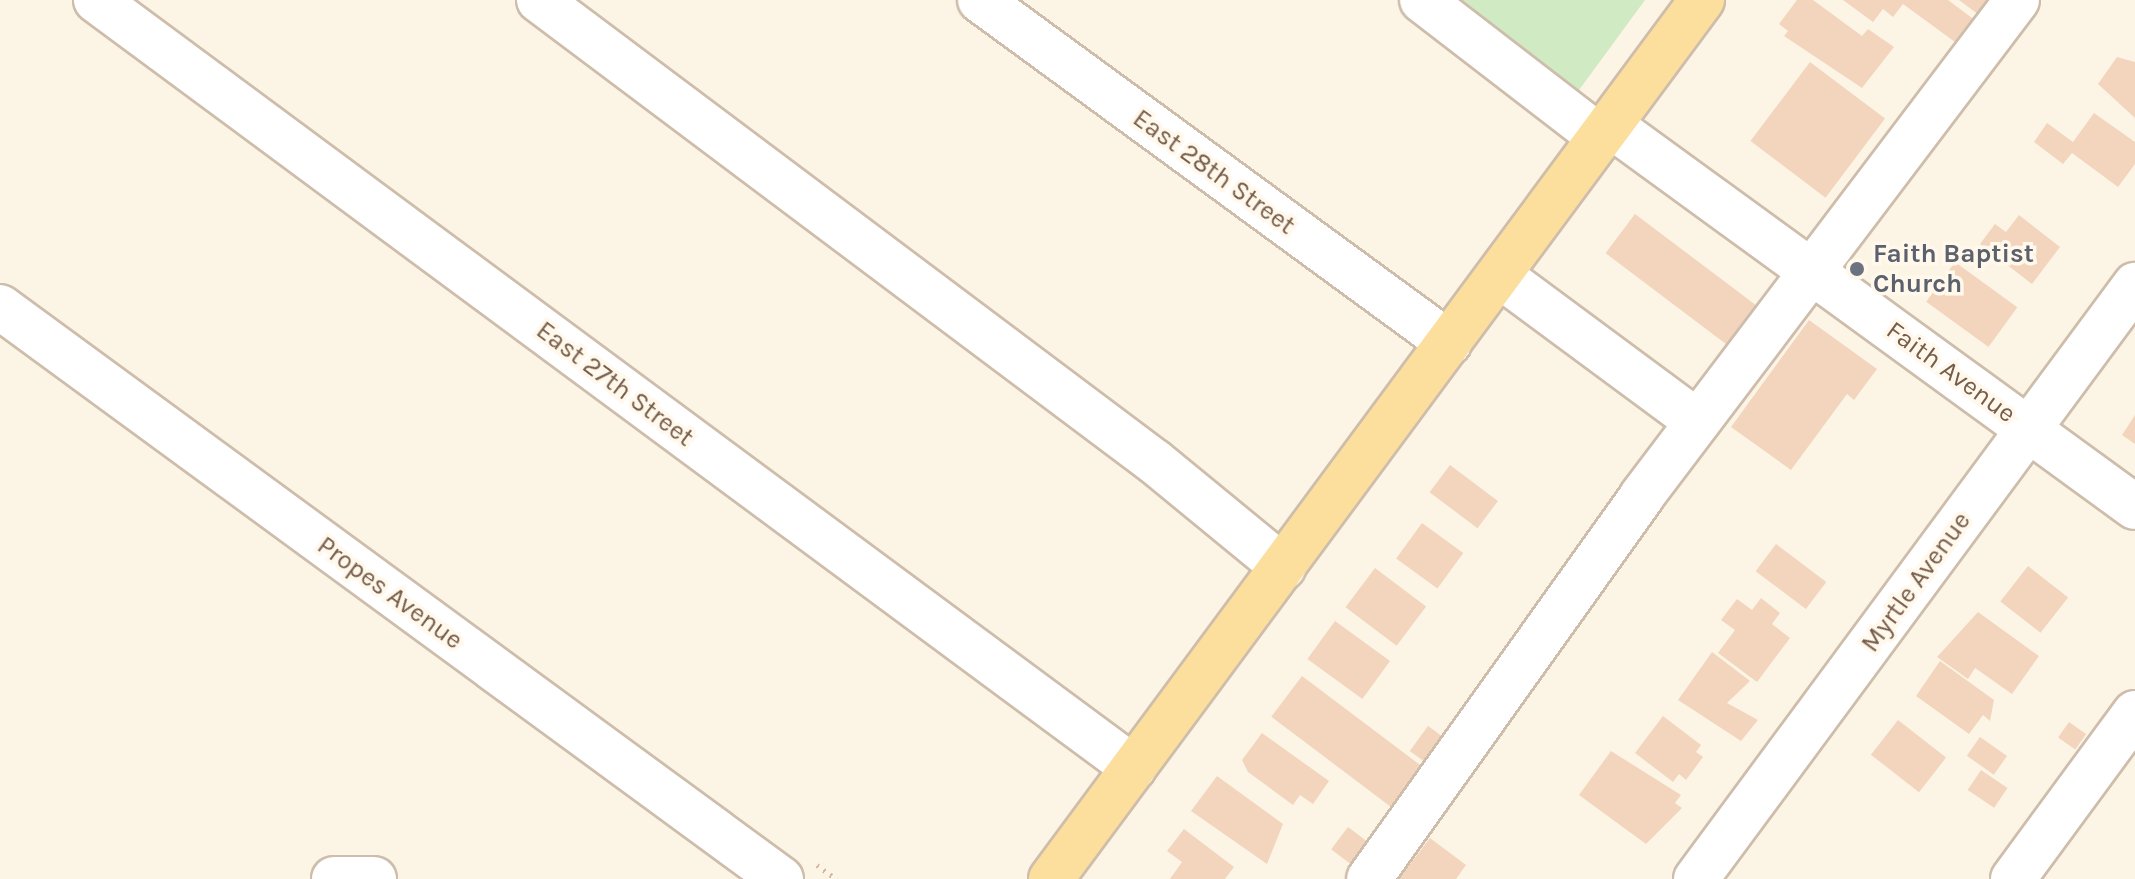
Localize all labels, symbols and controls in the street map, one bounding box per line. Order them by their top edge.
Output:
street label: East 28th Street [1127,103,1301,241]
place label: Faith Baptist Church [1873,238,2034,300]
marker: Faith Baptist Church [1848,260,1866,278]
street label: East 27th Street [530,315,700,453]
street label: Faith Avenue [1880,315,2022,429]
street label: Myrtle Avenue [1855,506,1977,658]
street label: Propes Avenue [311,530,469,656]

